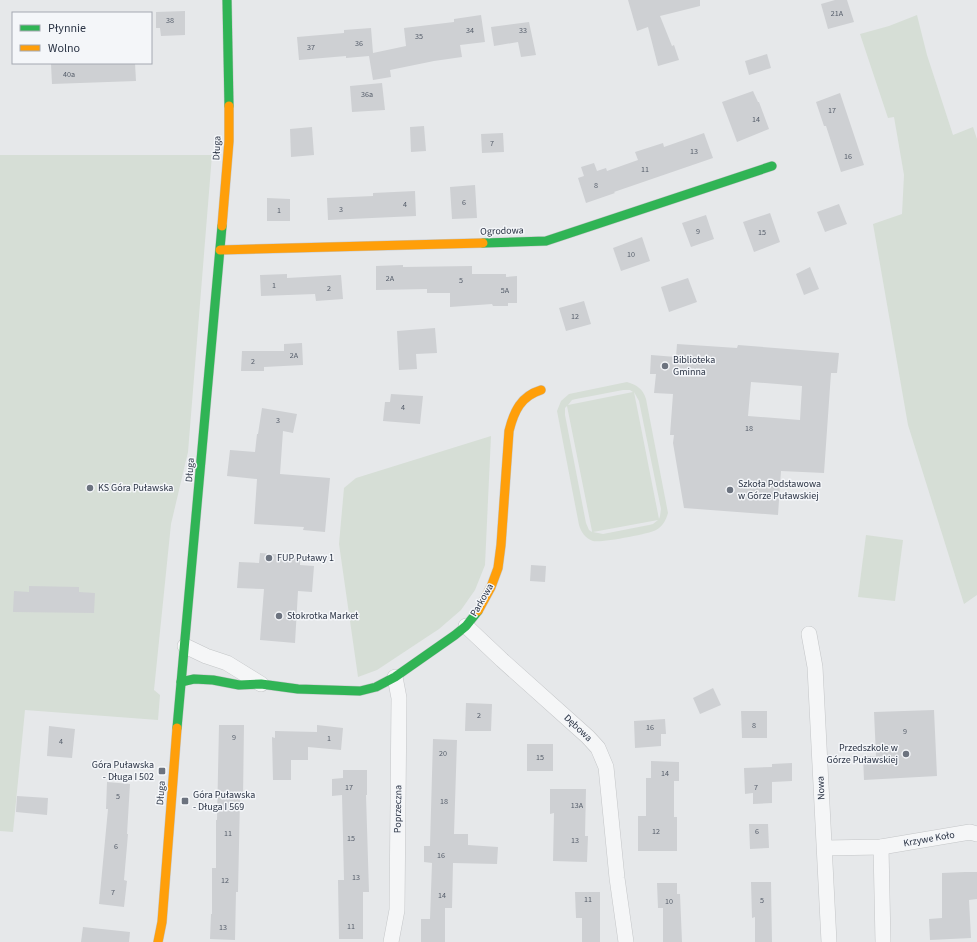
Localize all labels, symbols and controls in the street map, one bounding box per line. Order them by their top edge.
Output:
house number: 21A [831,8,844,19]
legend [12,12,152,64]
house number: 38 [166,15,174,26]
text: Płynnie [48,20,86,37]
house number: 34 [466,25,474,36]
house number: 33 [519,25,527,36]
house number: 35 [415,31,423,42]
house number: 36 [355,38,363,49]
text: Wolno [48,40,80,57]
house number: 37 [307,42,315,53]
house number: 40a [63,69,75,80]
house number: 36a [361,89,373,100]
house number: 17 [828,105,836,116]
house number: 14 [752,114,760,125]
street label: Długa [209,135,225,161]
house number: 7 [490,138,494,149]
house number: 13 [690,146,698,157]
house number: 16 [844,151,852,162]
house number: 11 [641,164,649,175]
house number: 8 [594,180,598,191]
house number: 6 [462,197,466,208]
house number: 4 [403,199,407,210]
house number: 3 [339,204,343,215]
house number: 1 [277,205,281,216]
street label: Ogrodowa [480,223,524,239]
house number: 9 [696,226,700,237]
house number: 15 [758,227,766,238]
house number: 10 [627,249,635,260]
house number: 2A [386,273,395,284]
house number: 5 [459,275,463,286]
house number: 1 [272,280,276,291]
house number: 2 [327,283,331,294]
house number: 5A [501,285,510,296]
house number: 12 [571,311,579,322]
house number: 2A [290,350,299,361]
place label: Biblioteka Gminna [673,353,715,379]
house number: 2 [251,356,255,367]
marker: Biblioteka Gminna [660,361,670,371]
house number: 4 [401,402,405,413]
house number: 3 [276,415,280,426]
house number: 18 [745,423,753,434]
street label: Długa [182,457,198,483]
place label: Szkoła Podstawowa w Górze Puławskiej [738,477,821,503]
place label: KS Góra Puławska [98,481,173,495]
marker: KS Góra Puławska [85,483,95,493]
marker: Szkoła Podstawowa w Górze Puławskiej [725,485,735,495]
place label: FUP Puławy 1 [277,551,334,565]
marker: FUP Puławy 1 [264,553,274,563]
street label: Parkowa [467,581,497,619]
place label: Stokrotka Market [287,609,359,623]
marker: Stokrotka Market [274,611,284,621]
house number: 2 [477,710,481,721]
street label: Dębowa [561,711,595,745]
house number: 8 [752,720,756,731]
house number: 16 [646,722,654,733]
house number: 9 [903,726,907,737]
house number: 9 [232,732,236,743]
house number: 1 [327,733,331,744]
house number: 4 [59,736,63,747]
place label: Przedszkole w Górze Puławskiej [827,741,898,767]
house number: 20 [439,748,447,759]
marker: Przedszkole w Górze Puławskiej [901,749,911,759]
house number: 15 [536,752,544,763]
place label: Góra Puławska - Długa I 502 [92,758,154,784]
marker: Góra Puławska - Długa I 502 [157,766,167,776]
house number: 14 [661,768,669,779]
street label: Nowa [813,776,829,800]
street label: Długa [153,780,169,806]
house number: 17 [345,782,353,793]
house number: 7 [754,782,758,793]
street label: Poprzeczna [391,785,405,833]
place label: Góra Puławska - Długa I 569 [193,788,255,814]
house number: 5 [116,791,120,802]
marker: Góra Puławska - Długa I 569 [180,796,190,806]
house number: 18 [440,796,448,807]
house number: 13A [571,800,584,811]
house number: 12 [652,826,660,837]
house number: 6 [755,826,759,837]
house number: 11 [224,828,232,839]
street label: Krzywe Koło [902,828,956,850]
house number: 15 [347,833,355,844]
house number: 13 [571,835,579,846]
house number: 6 [114,841,118,852]
house number: 16 [437,850,445,861]
house number: 13 [352,872,360,883]
house number: 12 [221,875,229,886]
house number: 7 [111,887,115,898]
house number: 14 [438,890,446,901]
house number: 11 [584,894,592,905]
house number: 5 [760,895,764,906]
house number: 10 [665,896,673,907]
house number: 11 [347,921,355,932]
house number: 13 [219,922,227,933]

